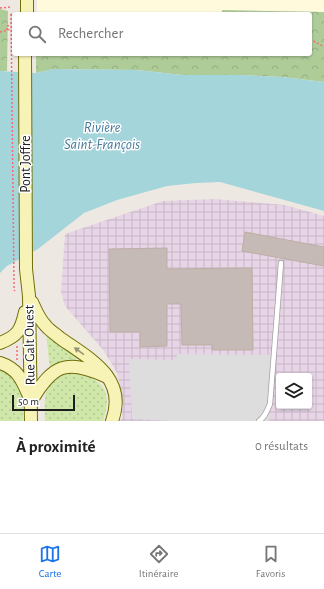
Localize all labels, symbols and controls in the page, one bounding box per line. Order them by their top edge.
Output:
search box [12,12,312,56]
icon: search [26,23,48,45]
text: Rechercher [58,26,123,41]
water label: Rivière Saint-François [64,120,140,152]
street label: Pont Joffre [19,135,33,193]
street label: Rue Galt Ouest [22,304,38,385]
one-way arrow [74,347,84,355]
map controls [276,373,312,409]
button: layers [276,373,312,409]
scale bar [12,393,75,412]
text: 50 m [18,396,39,407]
text: À proximité [16,438,96,455]
text: 0 résultats [255,440,308,453]
tab: Carte [39,543,61,580]
tab: Itinéraire [139,543,178,580]
tab: Favoris [256,543,285,580]

